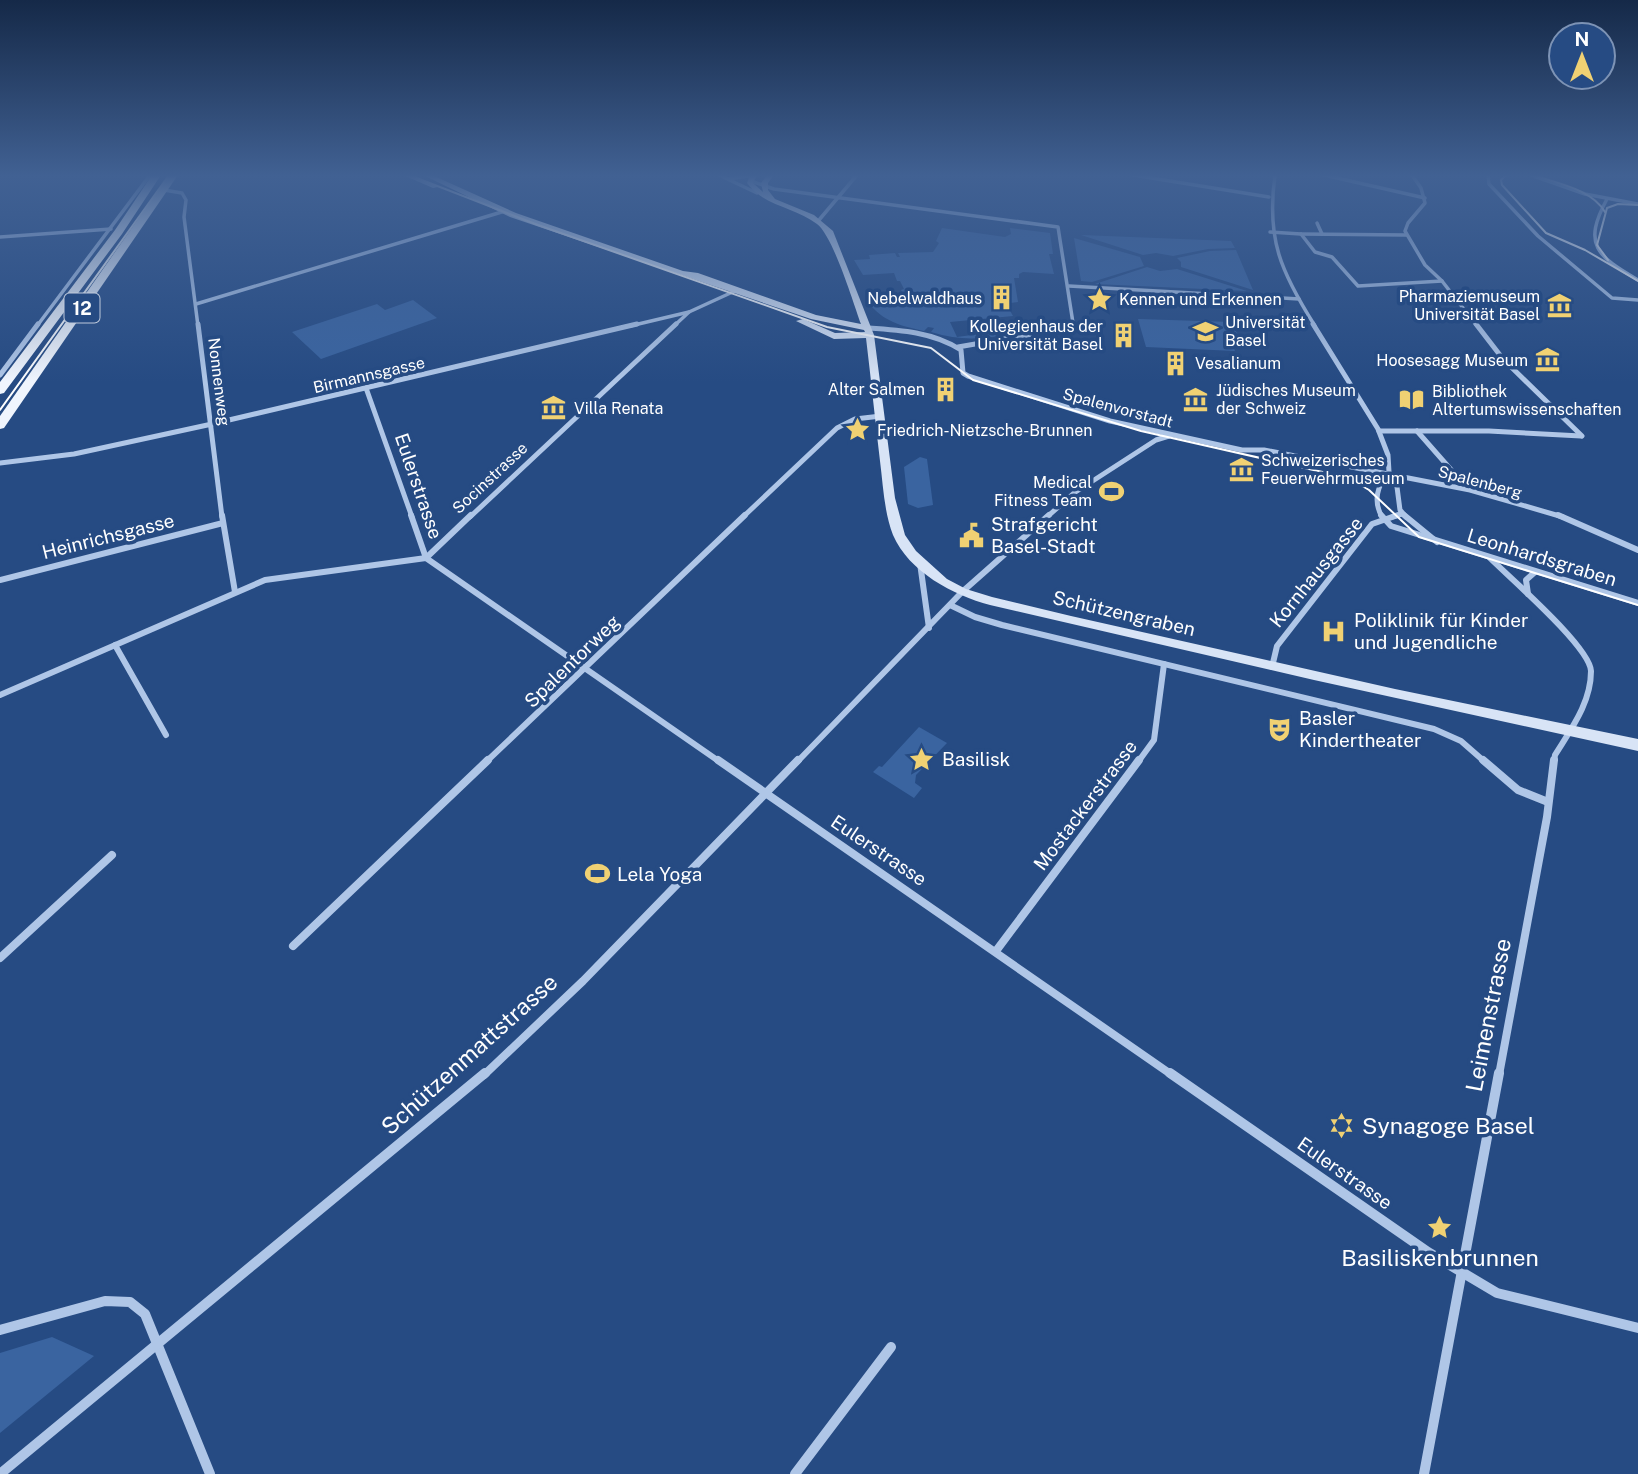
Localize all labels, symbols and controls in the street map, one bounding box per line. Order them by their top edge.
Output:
north arrow [1547,21,1617,91]
text: N [1575,28,1589,50]
building icon: Nebelwaldhaus [988,284,1016,312]
place icon: Kennen und Erkennen [1085,285,1113,313]
place label: Pharmaziemuseum Universität Basel [1399,287,1540,324]
place label: Nebelwaldhaus [867,289,982,308]
place label: Kennen und Erkennen [1119,290,1282,309]
museum icon: Pharmaziemuseum Universität Basel [1546,291,1574,319]
road number: 12 [64,294,100,322]
place label: Universität Basel [1225,313,1306,350]
place label: Kollegienhaus der Universität Basel [969,317,1103,354]
school or university icon: Universität Basel [1191,317,1219,345]
building icon: Kollegienhaus der Universität Basel [1109,321,1137,349]
street label: Nonnenweg [204,337,234,427]
museum icon: Hoosesagg Museum [1534,346,1562,374]
building icon: Vesalianum [1161,349,1189,377]
place label: Hoosesagg Museum [1376,351,1528,370]
street label: Birmannsgasse [311,353,427,397]
place label: Vesalianum [1195,354,1281,373]
building icon: Alter Salmen [931,375,959,403]
place label: Alter Salmen [828,380,925,399]
place label: Jüdisches Museum der Schweiz [1216,381,1356,418]
place label: Bibliothek Altertumswissenschaften [1432,382,1622,419]
street label: Spalenvorstadt [1061,384,1175,432]
museum icon: Jüdisches Museum der Schweiz [1182,385,1210,413]
library icon: Bibliothek Altertumswissenschaften [1398,386,1426,414]
museum icon: Villa Renata [540,394,568,422]
place label: Villa Renata [574,399,663,418]
place icon: Friedrich-Nietzsche-Brunnen [843,416,871,444]
place label: Friedrich-Nietzsche-Brunnen [877,421,1092,440]
street label: Eulerstrasse [391,430,447,542]
street label: Socinstrasse [449,438,531,518]
place label: Schweizerisches Feuerwehrmuseum [1261,451,1404,488]
museum icon: Schweizerisches Feuerwehrmuseum [1227,455,1255,483]
street label: Spalenberg [1436,462,1524,502]
place label: Medical Fitness Team [994,473,1092,510]
sports icon: Medical Fitness Team [1098,477,1126,505]
street label: Heinrichsgasse [40,509,176,563]
street label: Kornhausgasse [1265,512,1367,632]
place label: Strafgericht Basel-Stadt [991,513,1098,557]
public building icon: Strafgericht Basel-Stadt [957,521,985,549]
street label: Leonhardsgraben [1465,524,1619,590]
street label: Schützengraben [1051,586,1197,640]
place label: Poliklinik für Kinder und Jugendliche [1354,609,1528,653]
street label: Spalentorweg [520,610,624,712]
hospital icon: Poliklinik für Kinder und Jugendliche [1320,617,1348,645]
place label: Basler Kindertheater [1299,707,1421,751]
theatre icon: Basler Kindertheater [1265,715,1293,743]
street label: Mostackerstrasse [1029,736,1141,874]
place icon: Basilisk [908,745,936,773]
place label: Basilisk [942,748,1011,770]
street label: Eulerstrasse [827,810,931,890]
sports icon: Lela Yoga [583,860,611,888]
place label: Lela Yoga [617,863,702,885]
street label: Leimenstrasse [1460,936,1516,1094]
street label: Schützenmattstrasse [376,968,562,1140]
synagogue icon: Synagoge Basel [1328,1111,1356,1139]
place label: Synagoge Basel [1362,1112,1535,1139]
street label: Eulerstrasse [1293,1132,1397,1214]
place icon: Basiliskenbrunnen [1426,1213,1454,1241]
place label: Basiliskenbrunnen [1341,1244,1539,1271]

